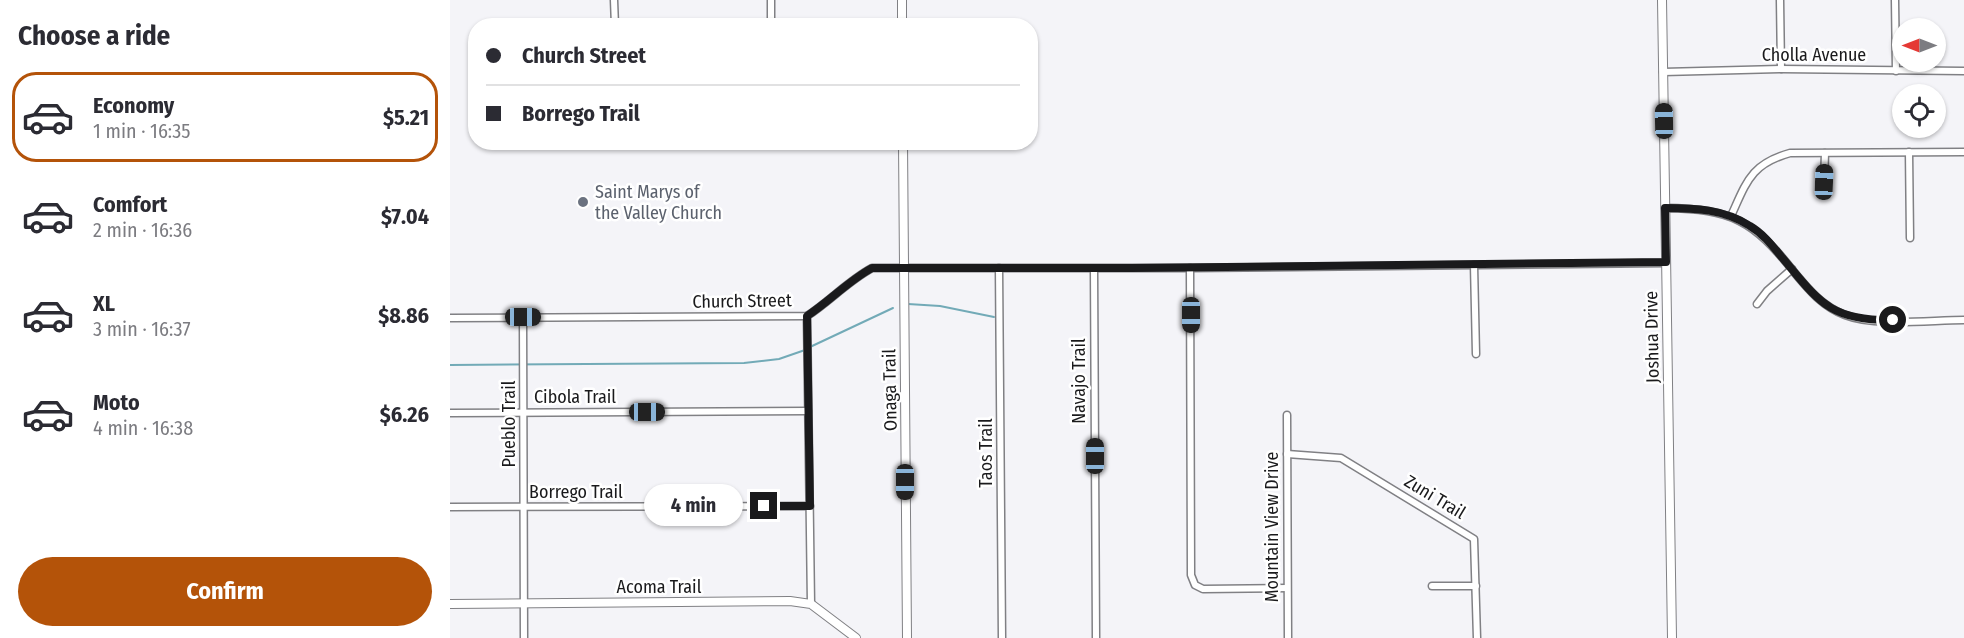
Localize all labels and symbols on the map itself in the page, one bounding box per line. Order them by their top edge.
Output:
north arrow [1892,18,1946,72]
street label: Cholla Avenue [1762,44,1866,66]
car [1655,103,1673,139]
car [1814,164,1834,200]
place label: Saint Marys of the Valley Church [595,181,722,224]
marker: Saint Marys of the Valley Church [576,195,590,209]
street label: Church Street [692,289,792,313]
street label: Joshua Drive [1640,291,1664,383]
car [1182,297,1200,333]
route start [1879,306,1906,333]
car [505,308,541,326]
street label: Navajo Trail [1068,338,1090,424]
street label: Onaga Trail [878,348,902,431]
street label: Pueblo Trail [498,380,520,467]
street label: Cibola Trail [534,386,616,408]
car [629,403,665,421]
street label: Taos Trail [975,418,997,488]
car [1086,438,1104,474]
street label: Mountain View Drive [1261,452,1283,602]
car [896,464,914,500]
street label: Zuni Trail [1400,470,1470,524]
street label: Borrego Trail [529,481,623,503]
callout: 4 min [644,485,743,527]
route end [750,492,777,519]
street label: Acoma Trail [617,576,702,598]

